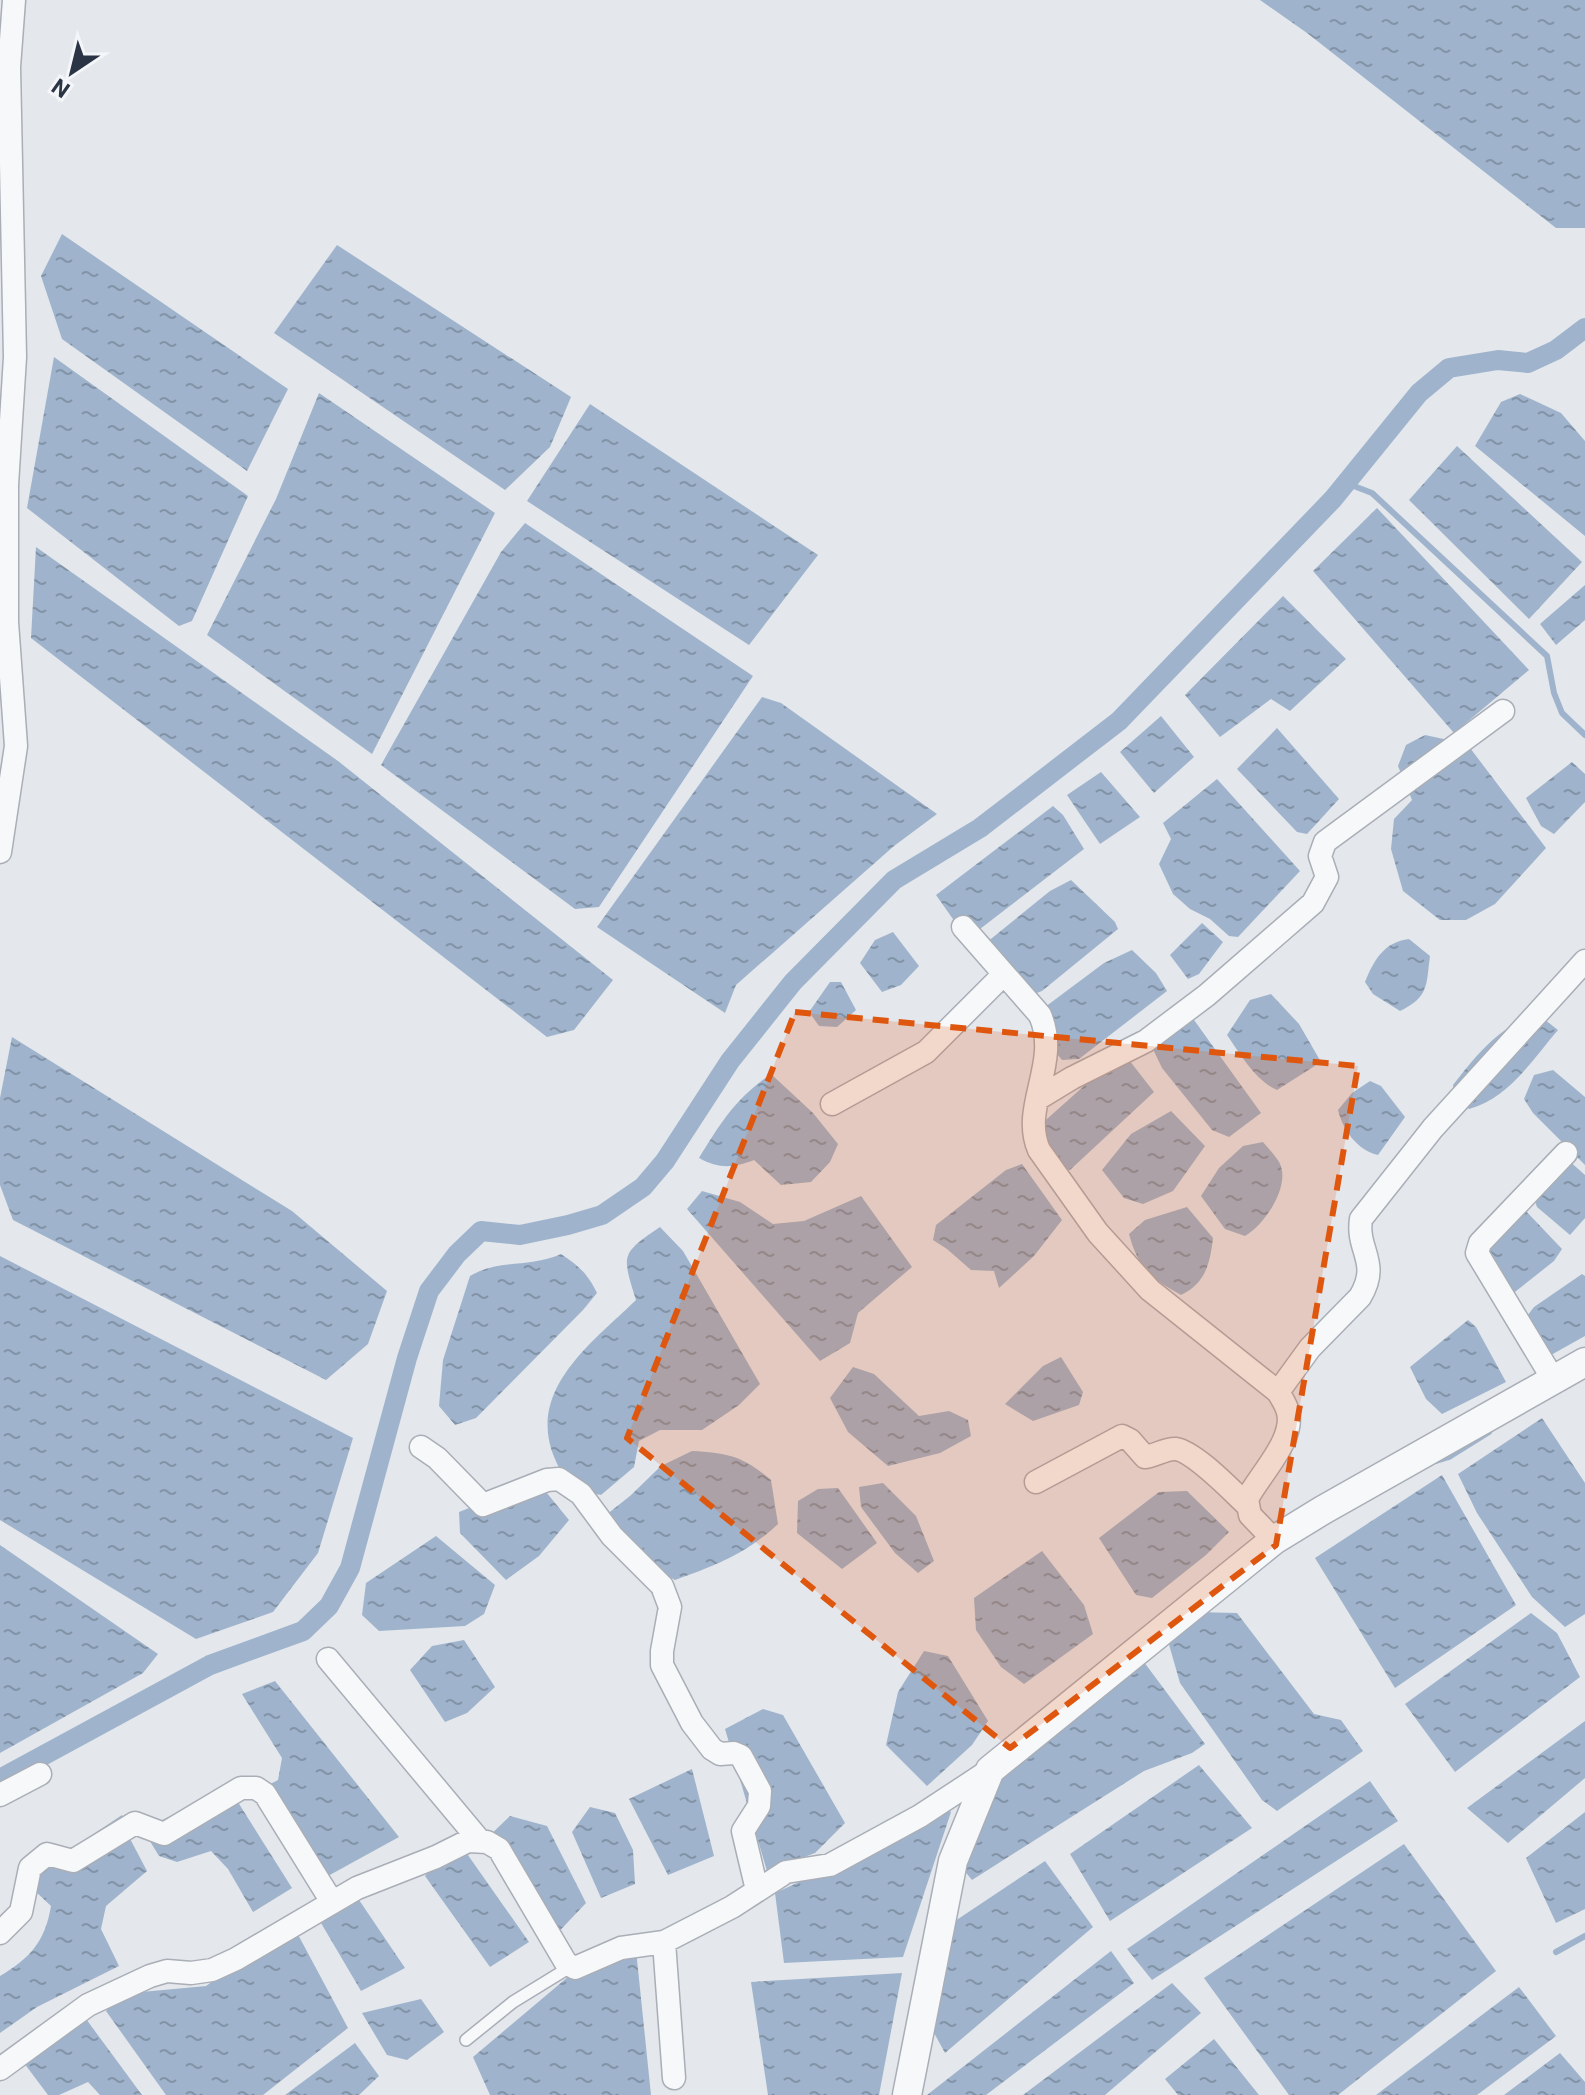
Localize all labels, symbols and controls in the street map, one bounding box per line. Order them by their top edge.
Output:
north arrow [32,32,112,112]
text: N [47,73,74,103]

